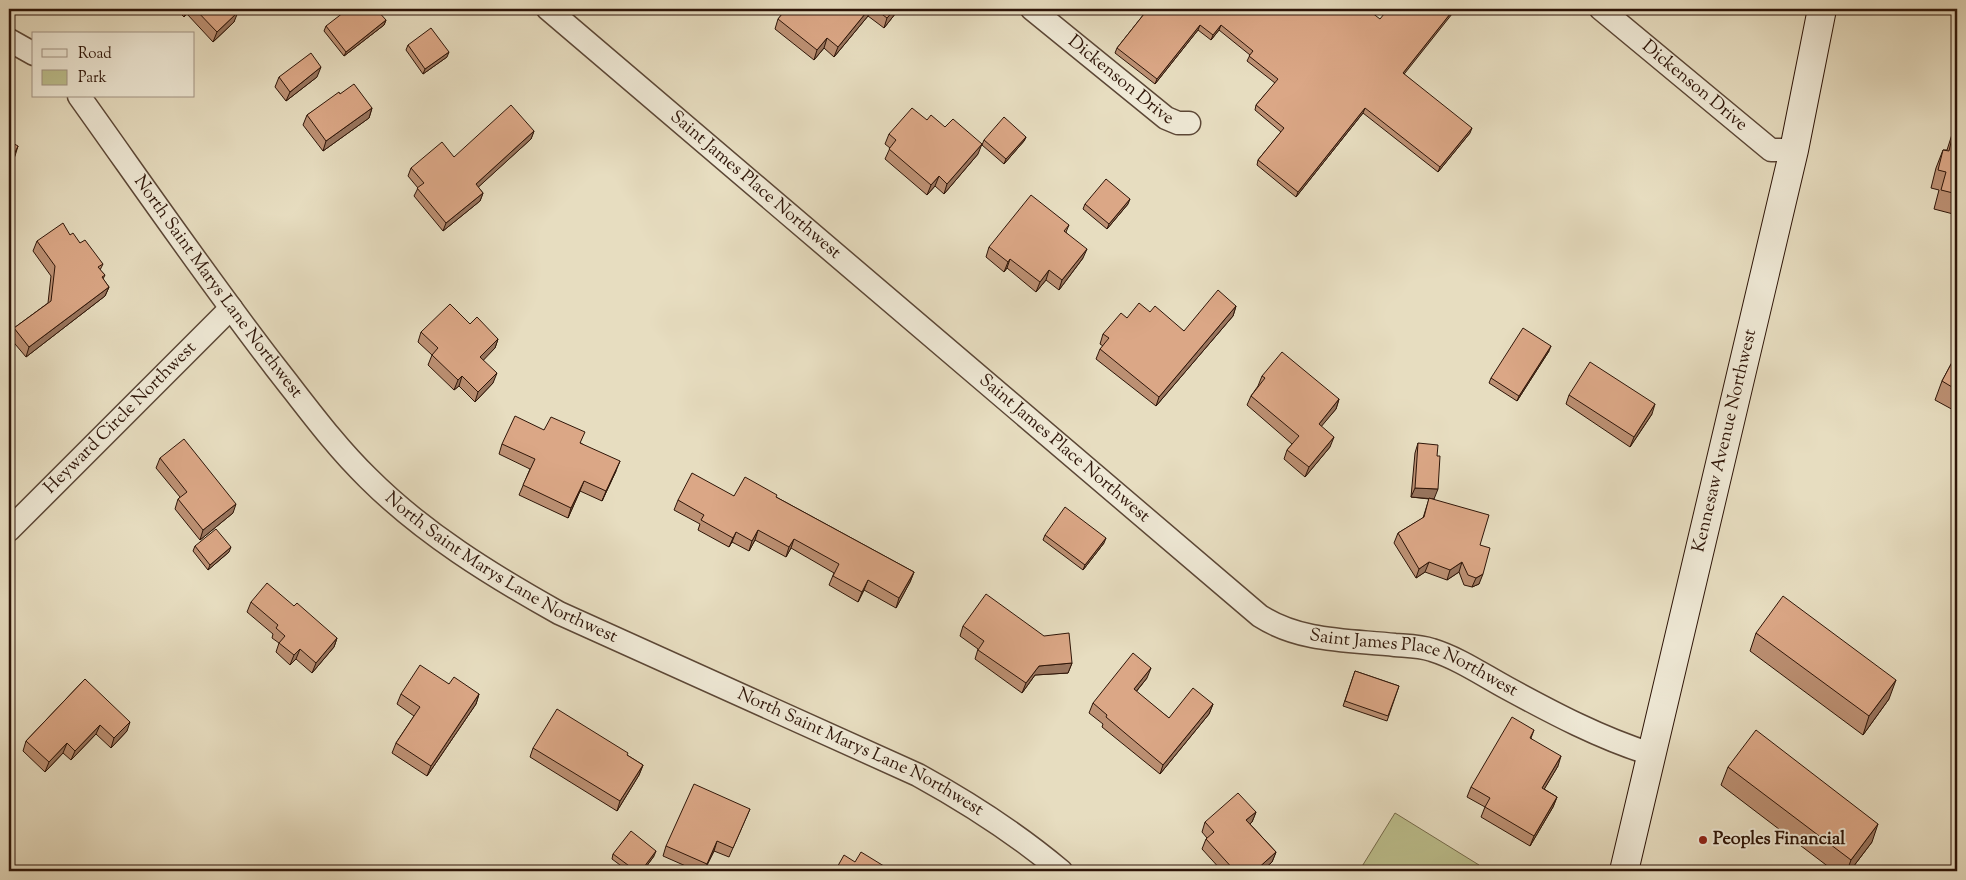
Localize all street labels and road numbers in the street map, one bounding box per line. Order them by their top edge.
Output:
street label: Dickenson Drive [1062,30,1177,133]
street label: Dickenson Drive [1636,35,1753,138]
street label: Saint James Place Northwest [664,105,846,266]
street label: North Saint Marys Lane Northwest [127,170,308,404]
street label: Kennesaw Avenue Northwest [1687,327,1764,555]
street label: Heyward Circle Northwest [38,336,203,501]
street label: Saint James Place Northwest [973,368,1155,529]
street label: North Saint Marys Lane Northwest [378,486,621,651]
street label: Saint James Place Northwest [1307,623,1522,704]
street label: North Saint Marys Lane Northwest [733,682,988,823]

